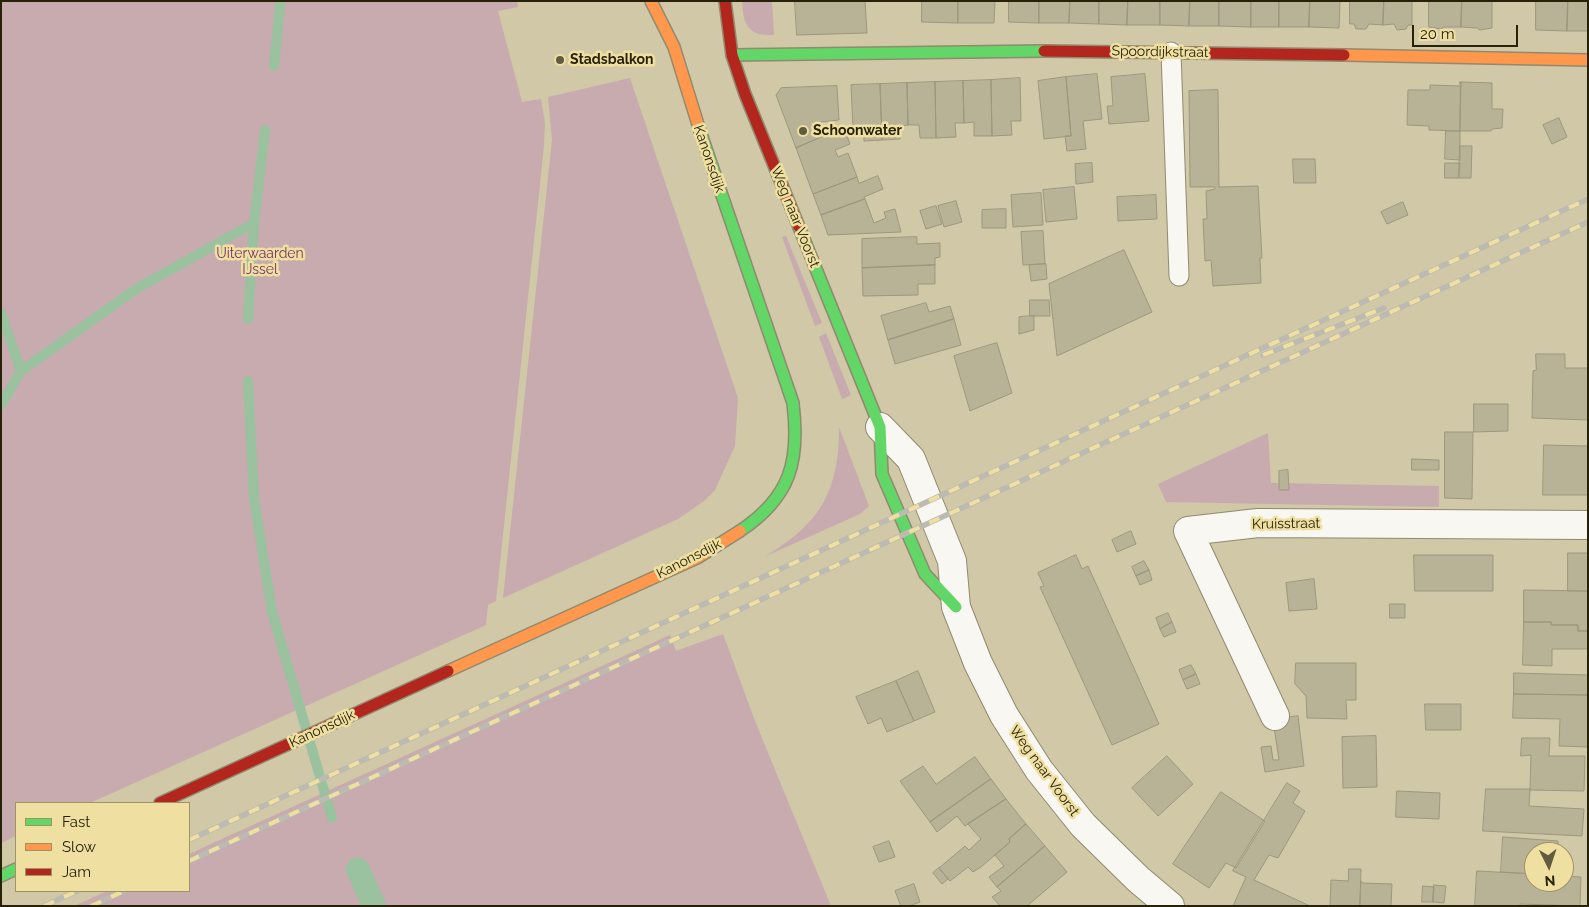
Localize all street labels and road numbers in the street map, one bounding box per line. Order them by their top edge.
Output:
street label: Spoordijkstraat [1111,43,1209,61]
street label: Kanonsdijk [690,123,728,195]
street label: Weg naar Voorst [767,164,823,270]
street label: Kruisstraat [1252,515,1320,533]
street label: Kanonsdijk [654,536,724,582]
street label: Kanonsdijk [287,707,357,751]
street label: Weg naar Voorst [1006,723,1082,819]

